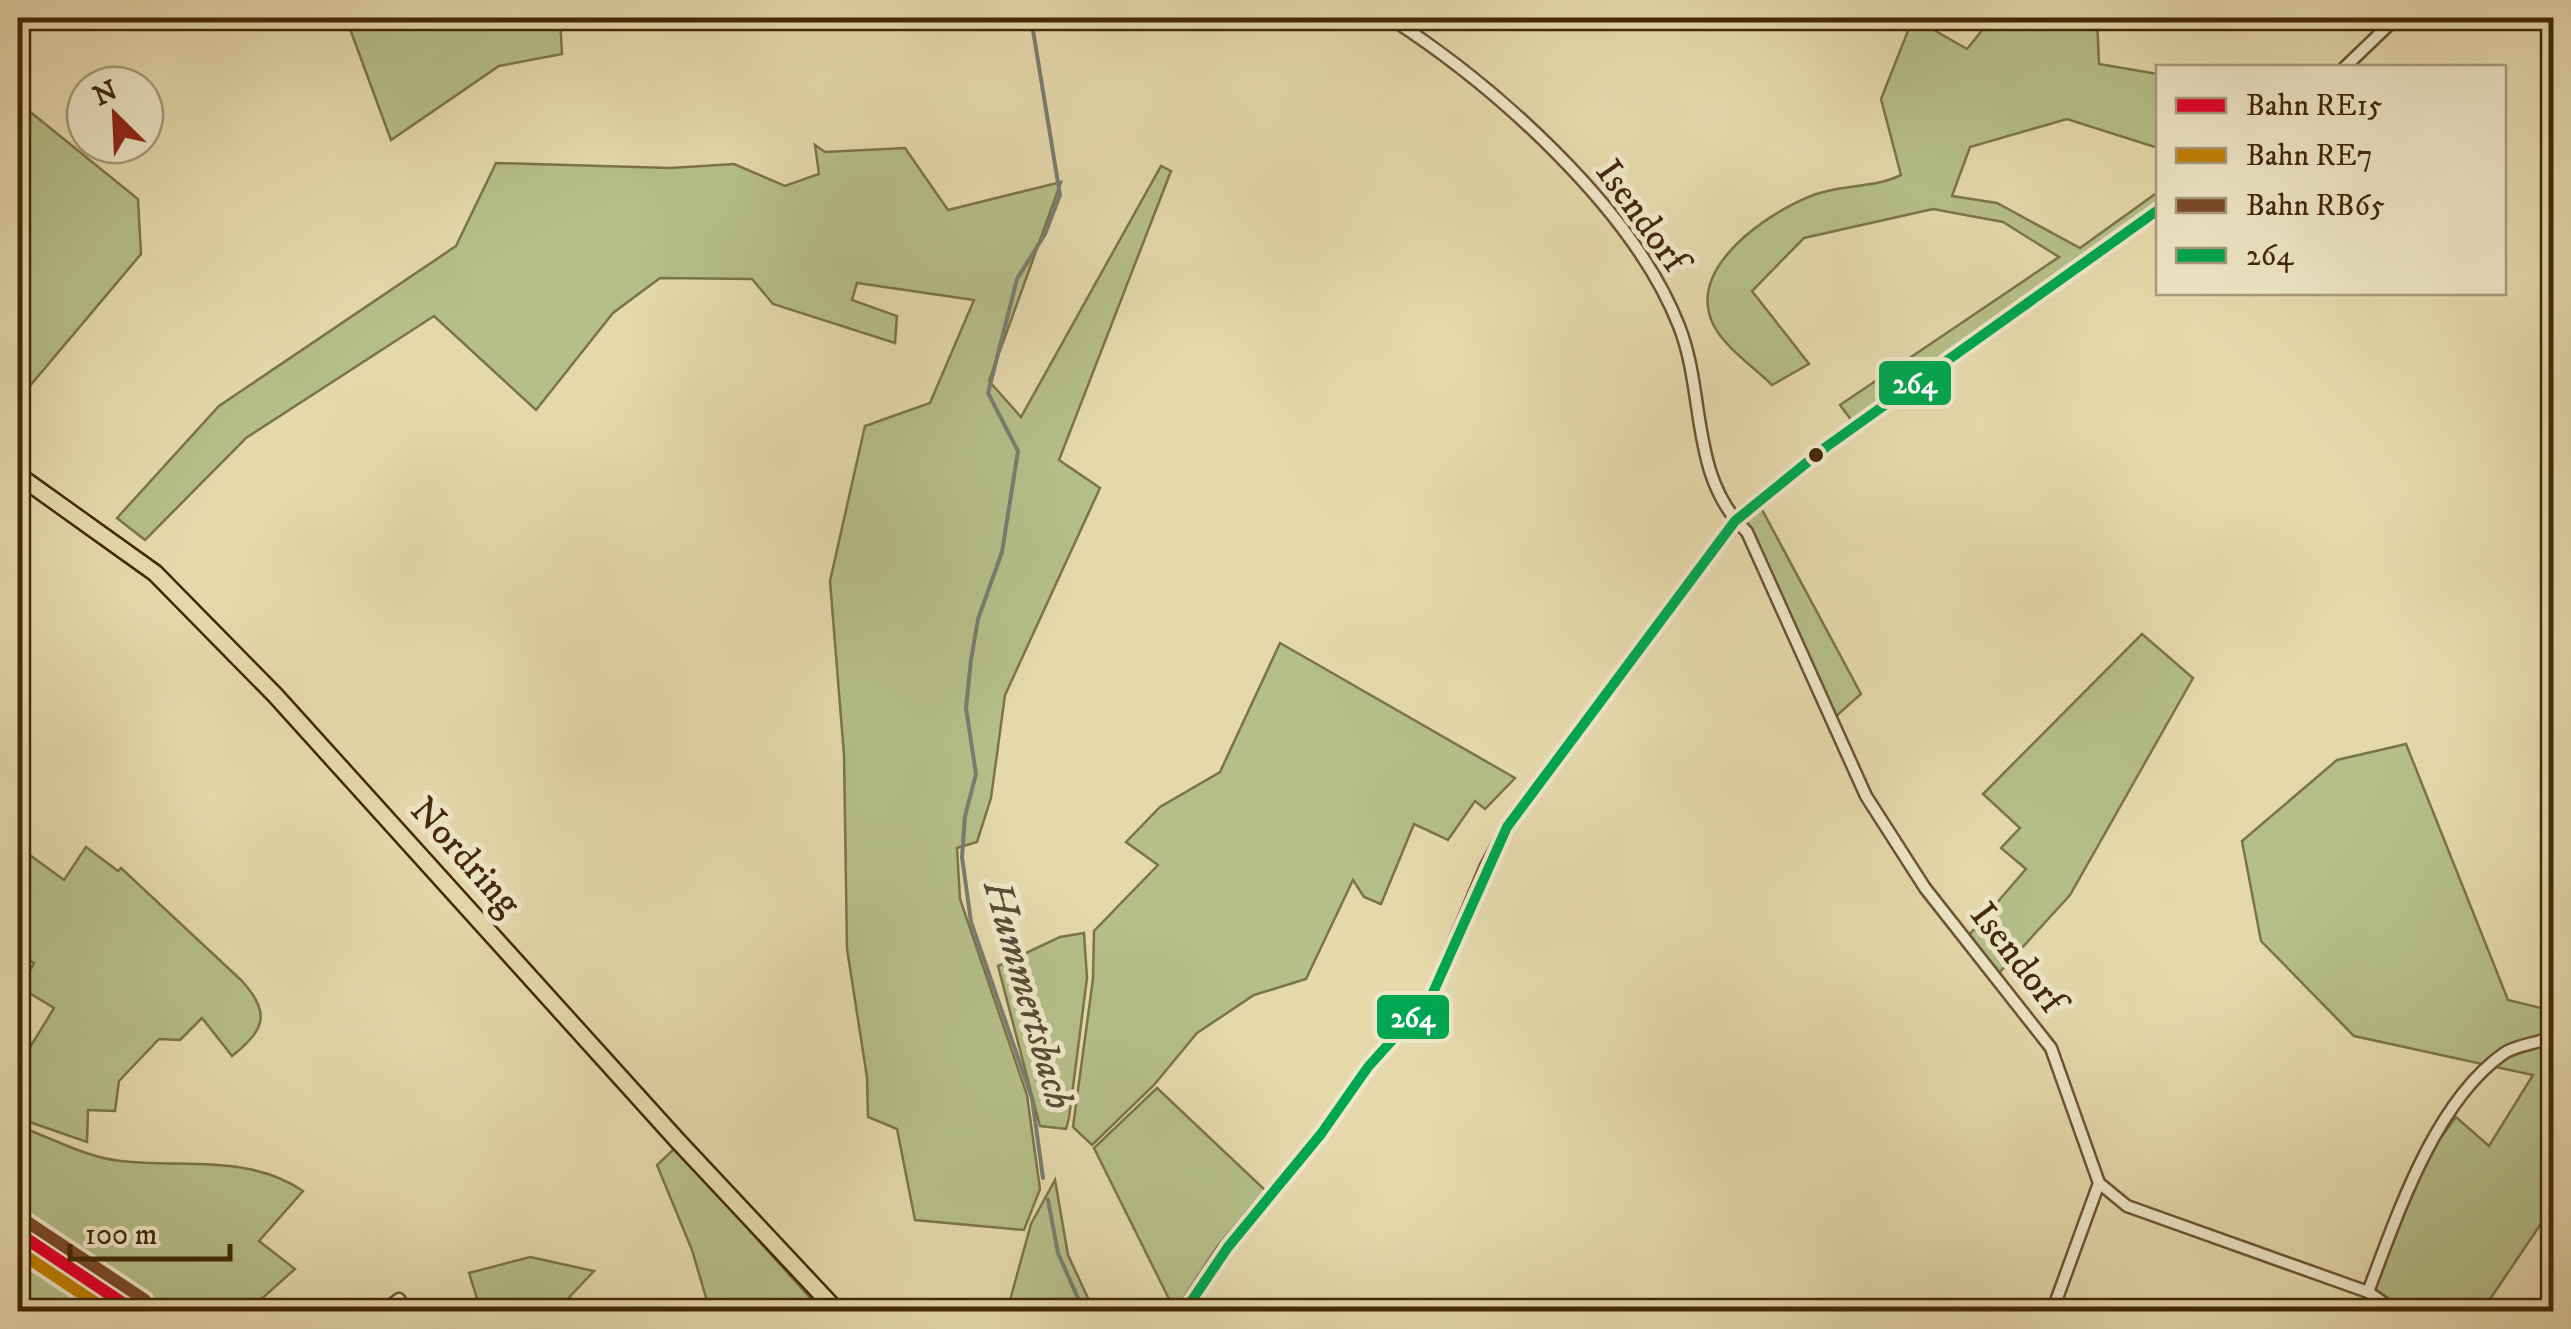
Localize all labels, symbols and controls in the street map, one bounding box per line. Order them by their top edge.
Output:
north arrow [65,65,165,165]
legend [2156,65,2506,295]
text: N [88,73,123,114]
text: Bahn RE15 [2246,88,2383,125]
text: Bahn RE7 [2246,138,2373,175]
street label: Isendorf [1584,150,1701,286]
text: Bahn RB65 [2246,188,2385,225]
text: 264 [2246,238,2294,275]
line badge: 264 [1877,359,1953,407]
text: 264 [1893,367,1939,402]
unlabelled marker [1806,445,1826,465]
street label: Nordring [399,787,531,927]
water label: Hummertsbach [970,874,1084,1116]
street label: Isendorf [1959,893,2079,1028]
line badge: 264 [1375,993,1451,1041]
text: 264 [1391,1001,1437,1036]
scale bar [70,1199,230,1261]
text: 100 m [85,1217,157,1254]

